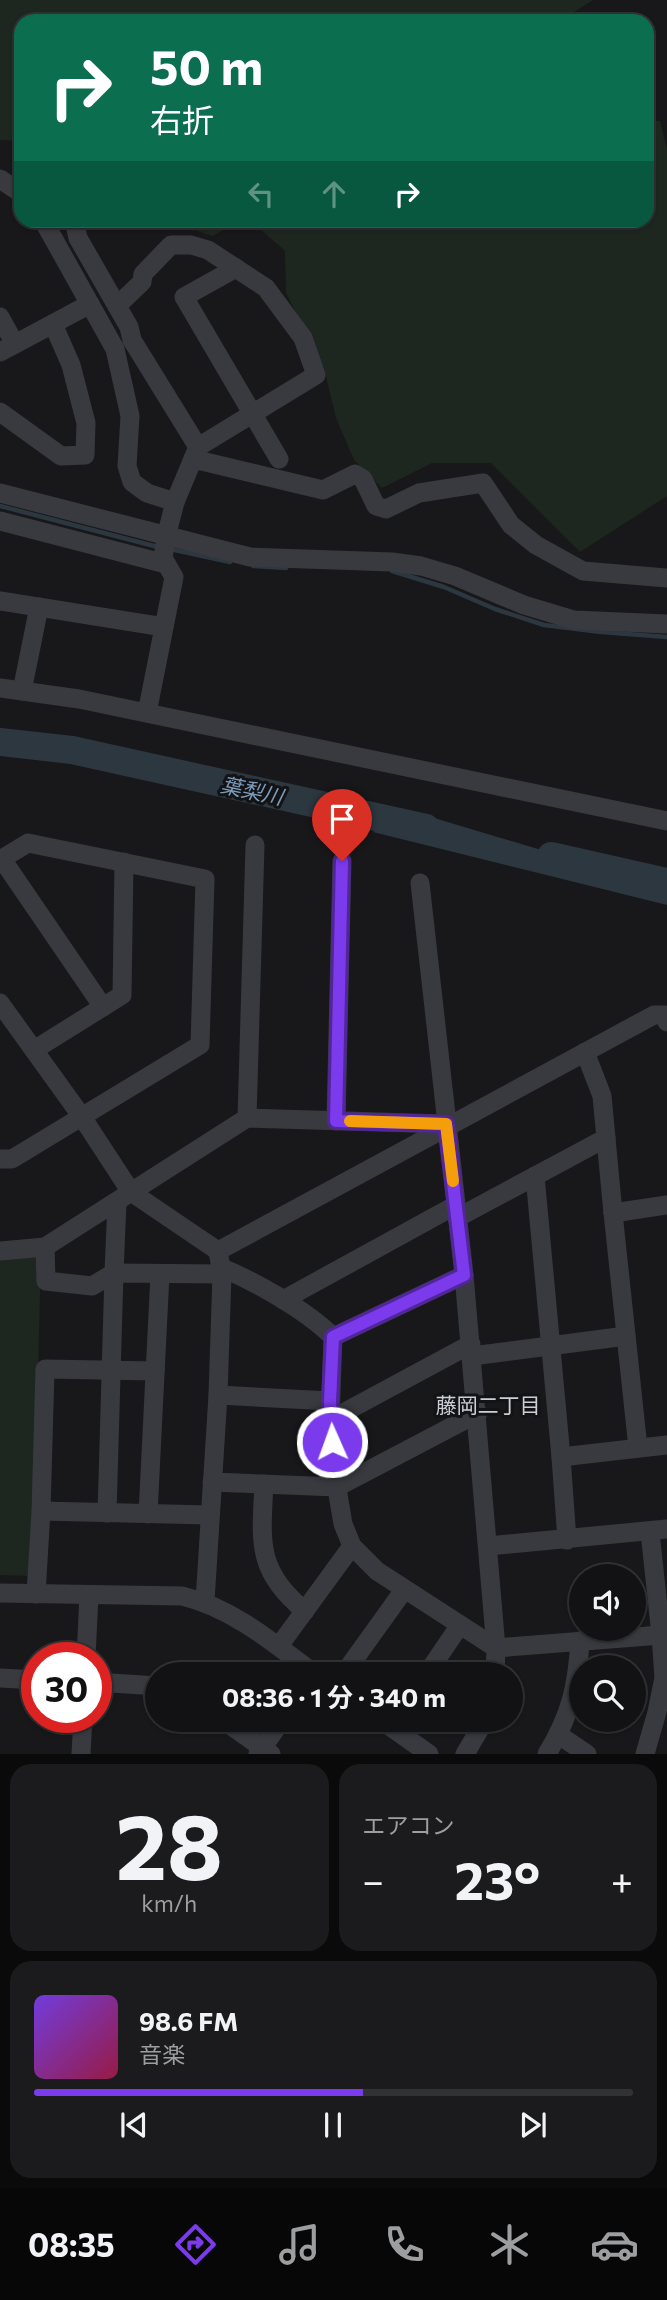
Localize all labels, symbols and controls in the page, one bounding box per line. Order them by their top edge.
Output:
text: 50 m [150,35,263,95]
icon: right [35,42,126,133]
text: 右折 [150,99,214,139]
icon: left [242,175,280,213]
icon: ahead [315,175,353,213]
icon: right [388,175,426,213]
water label: 葉梨川 [219,771,287,809]
pin [312,789,372,861]
icon: arrive [323,800,361,838]
district label: 藤岡二丁目 [436,1392,541,1417]
position arrow [295,1405,369,1479]
map controls [569,1564,646,1732]
button: sound [569,1564,646,1641]
speed limit sign: 30 [21,1642,112,1733]
button: search [569,1655,646,1732]
text: 08:36 · 1 分 · 340 m [222,1681,446,1712]
text: 28 [116,1787,223,1899]
text: エアコン [363,1811,455,1839]
text: 23° [454,1847,540,1911]
text: − [363,1856,384,1903]
text: + [611,1856,633,1903]
text: km/h [141,1889,197,1917]
text: 98.6 FM [139,2005,238,2036]
text: 音楽 [139,2040,185,2068]
icon: previous [115,2106,153,2144]
icon: pause [314,2106,352,2144]
icon: next [514,2106,552,2144]
icon: directions [171,2220,220,2269]
icon: music [275,2220,324,2269]
icon: phone [380,2220,429,2269]
icon: climate [485,2220,534,2269]
icon: car [590,2220,639,2269]
text: 08:35 [28,2224,115,2264]

